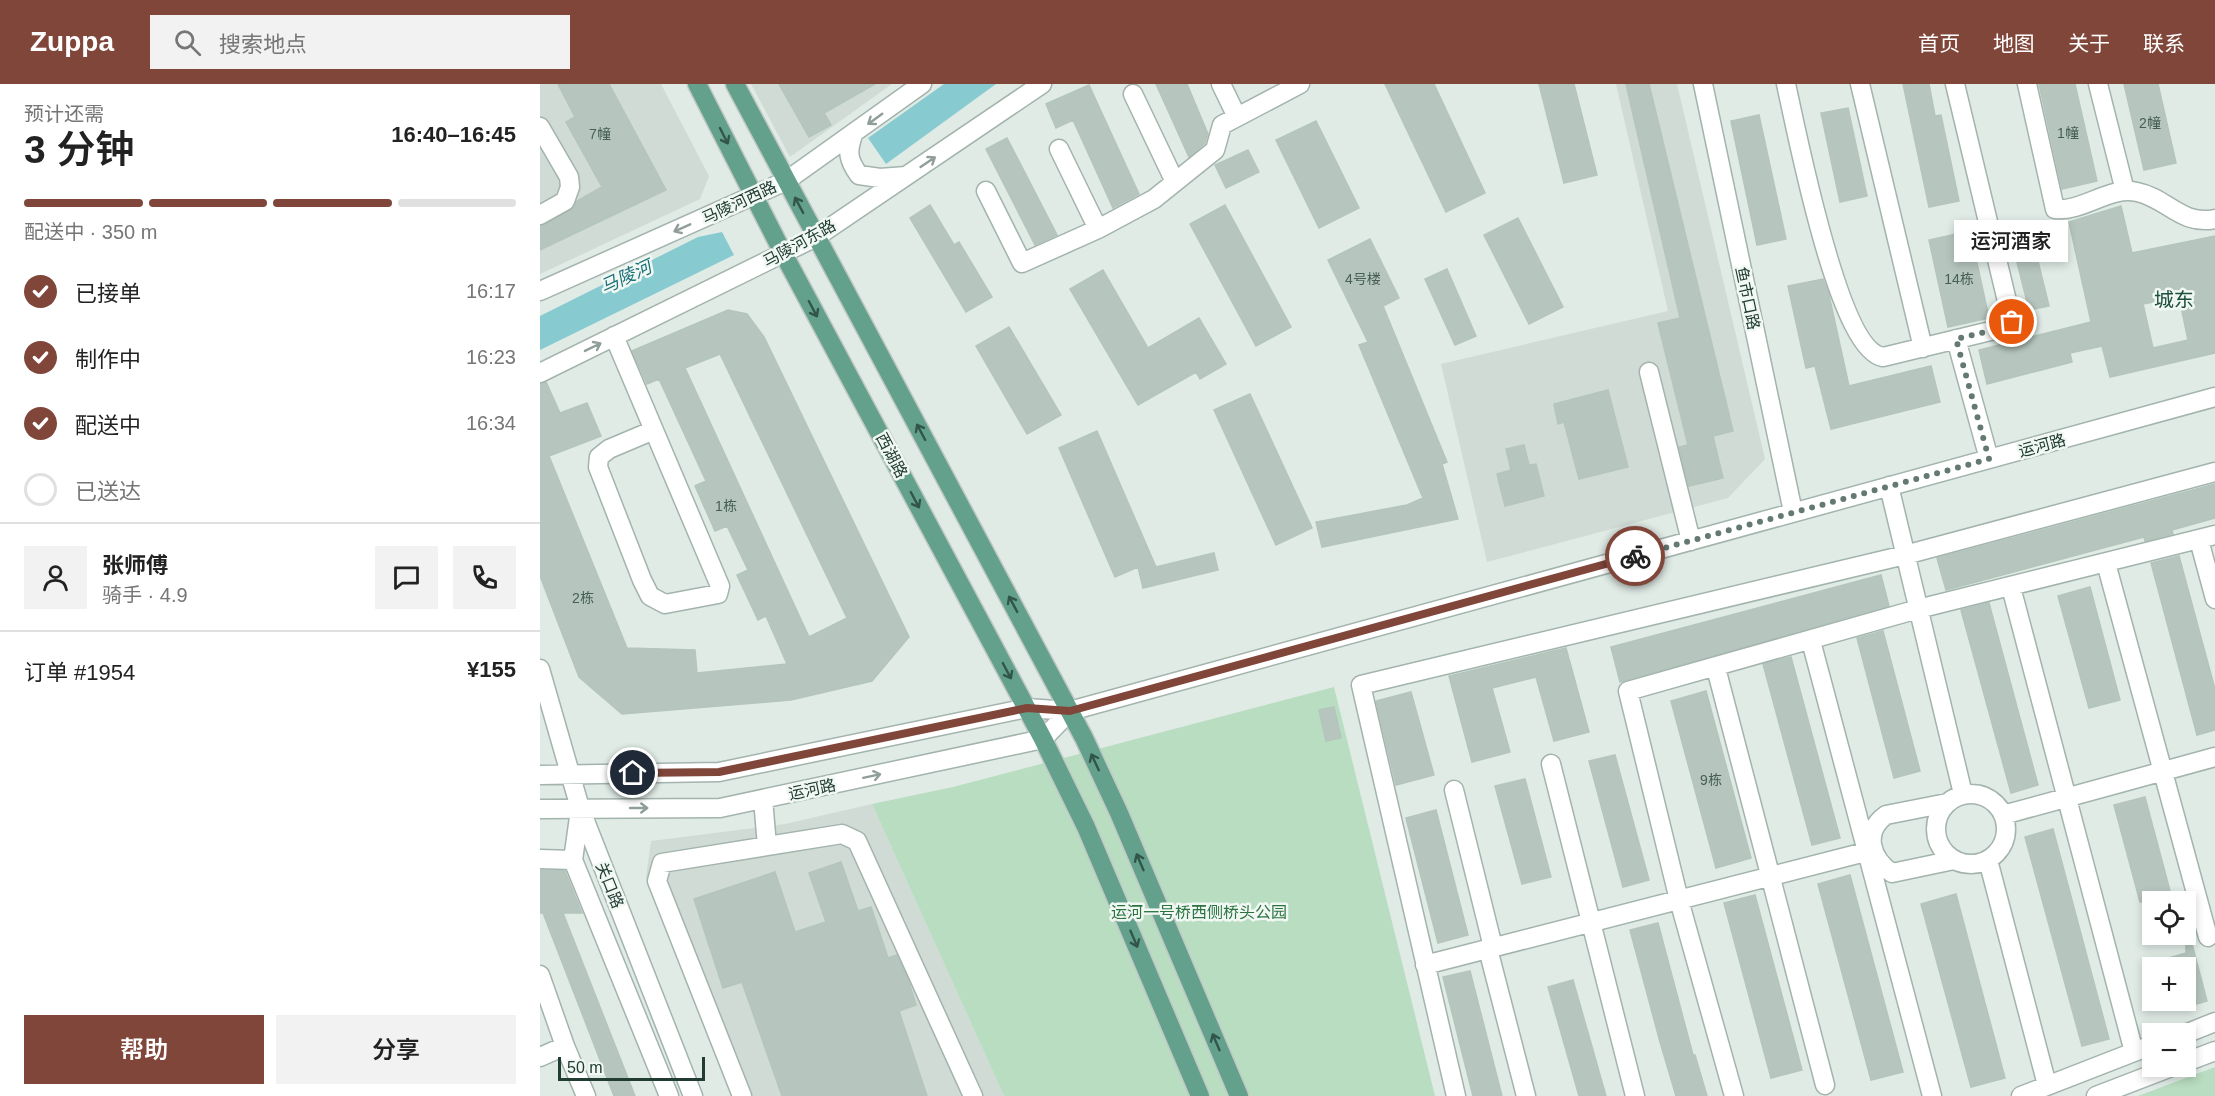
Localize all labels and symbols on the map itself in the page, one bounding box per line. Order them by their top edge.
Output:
one-way arrow [867,113,883,125]
house number: 2幢 [2139,115,2161,131]
house number: 1幢 [2057,125,2079,141]
house number: 7幢 [589,126,611,142]
one-way arrow [718,127,730,144]
one-way arrow [919,155,936,167]
street label: 马陵河西路 [699,178,779,227]
one-way arrow [792,196,804,214]
street label: 马陵河东路 [760,217,838,270]
callout: 运河酒家 [1955,220,2069,262]
one-way arrow [673,224,691,235]
water label: 马陵河 [597,255,657,297]
street label: 鱼市口路 [1733,265,1762,331]
house number: 4号楼 [1345,271,1381,287]
house number: 14栋 [1944,271,1974,287]
district label: 城东 [2154,289,2194,311]
pin [1986,296,2037,347]
one-way arrow [808,300,819,318]
one-way arrow [583,341,601,352]
one-way arrow [914,423,926,441]
street label: 西湖路 [873,430,910,480]
street label: 运河路 [2017,431,2068,460]
one-way arrow [910,490,921,508]
house number: 1栋 [715,498,737,514]
courier [1605,526,1665,586]
house number: 2栋 [572,590,594,606]
one-way arrow [1007,595,1018,613]
one-way arrow [1002,662,1013,680]
pin [607,747,658,798]
one-way arrow [1089,753,1101,771]
one-way arrow [862,770,882,781]
house number: 9栋 [1700,772,1722,788]
street label: 运河路 [787,776,837,803]
one-way arrow [628,802,648,814]
one-way arrow [1134,854,1145,872]
street label: 关口路 [593,860,626,911]
park label: 运河一号桥西侧桥头公园 [1111,904,1287,921]
one-way arrow [1128,929,1140,947]
one-way arrow [1210,1033,1221,1052]
scale bar [558,1054,705,1082]

